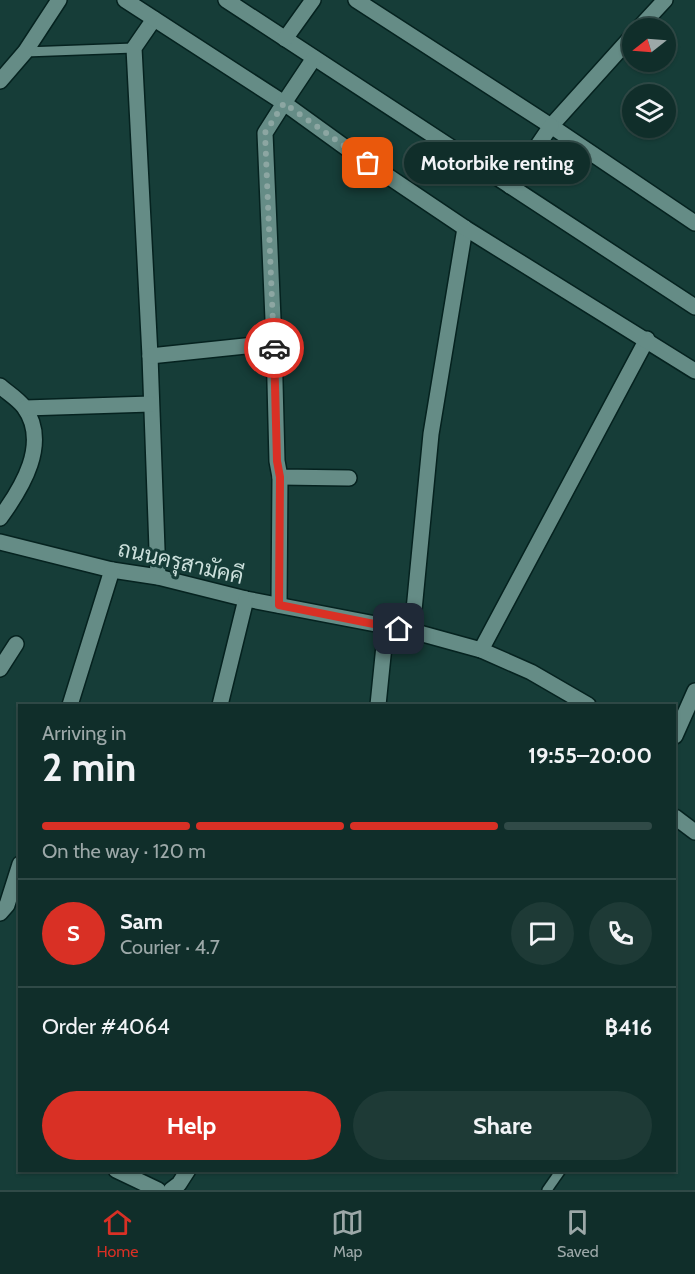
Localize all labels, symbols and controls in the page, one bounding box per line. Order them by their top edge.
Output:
north arrow [622,18,676,72]
map controls [622,18,676,138]
button: layers [622,84,676,138]
pin [342,137,393,188]
callout: Motorbike renting [404,142,590,184]
icon: bag [351,146,384,179]
text: Motorbike renting [420,151,574,175]
courier [244,318,304,378]
icon: car [258,332,291,365]
street label: ถนนครุสามัคคี [115,535,246,592]
pin [373,603,424,654]
icon: home [382,612,415,645]
text: Arriving in [42,721,126,745]
text: 19:55–20:00 [528,742,652,769]
text: 2 min [42,743,136,791]
text: On the way · 120 m [42,839,206,863]
button: chat [511,902,574,965]
button: phone [589,902,652,965]
text: Sam [120,908,163,935]
text: S [67,920,80,947]
text: Courier · 4.7 [120,935,220,959]
text: Order #4064 [42,1013,170,1040]
text: ฿416 [605,1014,652,1041]
button: Help [42,1091,341,1160]
button: Share [353,1091,652,1160]
tab: Home [96,1206,139,1261]
tab: Map [331,1206,364,1261]
tab: Saved [557,1206,599,1261]

